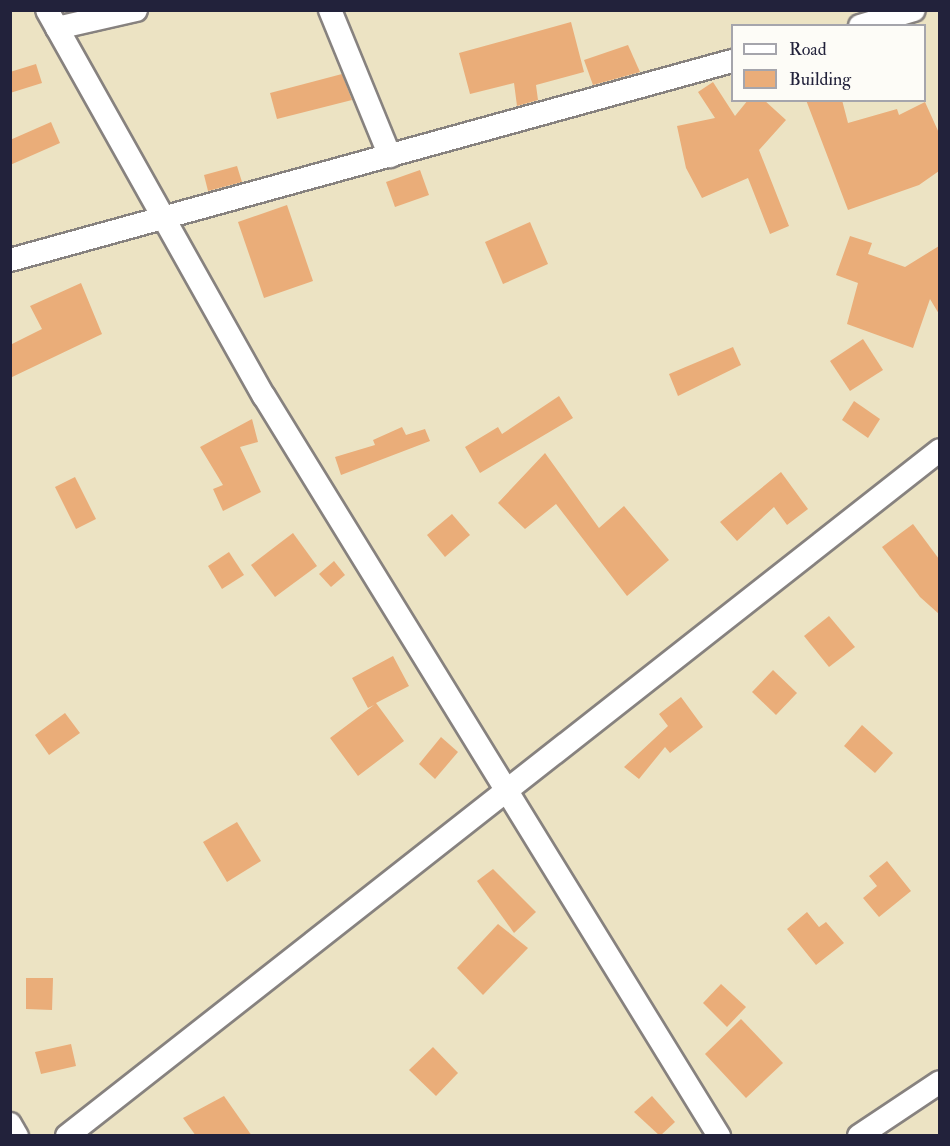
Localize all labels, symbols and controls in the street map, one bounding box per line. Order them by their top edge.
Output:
legend [731,24,926,102]
text: Road [789,38,827,61]
text: Building [789,68,851,91]

